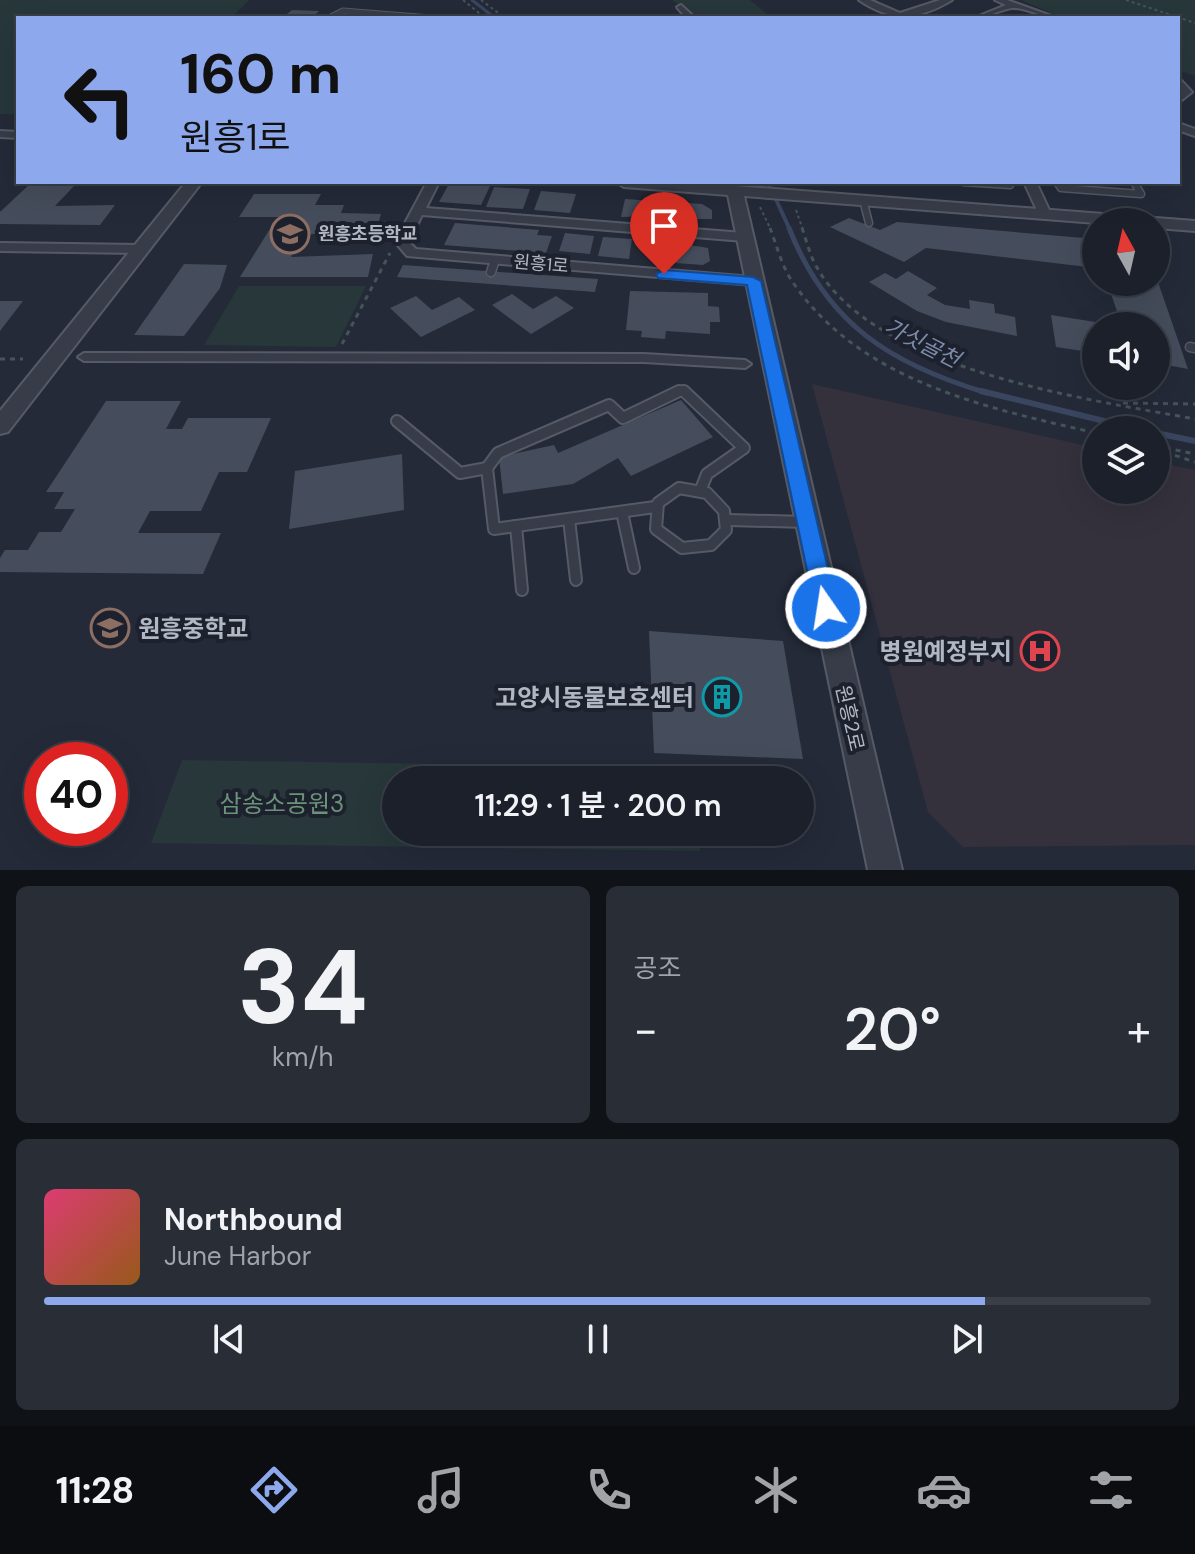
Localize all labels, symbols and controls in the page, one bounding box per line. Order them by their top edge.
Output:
text: 160 m [180,37,341,110]
icon: left [48,48,152,152]
text: 원흥1로 [180,114,291,161]
pin [630,192,698,274]
icon: arrive [642,204,686,248]
north arrow [1082,208,1170,296]
map controls [1082,208,1170,504]
school or university icon: 원흥초등학교 [269,213,311,255]
place label: 원흥초등학교 [318,222,417,246]
street label: 원흥1로 [512,250,570,278]
water label: 가싯골천 [879,312,967,376]
button: sound [1082,312,1170,400]
button: layers [1082,416,1170,504]
position arrow [784,566,868,650]
school or university icon: 원흥중학교 [89,607,131,649]
place label: 원흥중학교 [138,613,248,644]
hospital icon: 병원예정부지 [1019,630,1061,672]
place label: 병원예정부지 [880,636,1012,667]
building icon: 고양시동물보호센터 [701,676,743,718]
place label: 고양시동물보호센터 [495,682,694,713]
street label: 원흥2로 [830,683,870,753]
speed limit sign: 40 [24,742,128,846]
text: 11:29 · 1 분 · 200 m [474,786,722,825]
park label: 삼송소공원3 [220,788,344,819]
text: 34 [238,920,368,1055]
text: 공조 [634,951,681,985]
text: 20° [843,990,941,1069]
text: − [634,1001,658,1059]
text: + [1127,1001,1151,1059]
text: km/h [272,1040,333,1074]
text: Northbound [164,1200,343,1239]
text: June Harbor [164,1239,311,1273]
icon: previous [207,1317,251,1361]
icon: pause [576,1317,620,1361]
icon: next [945,1317,989,1361]
icon: directions [246,1462,302,1518]
icon: music [413,1462,469,1518]
icon: phone [581,1462,637,1518]
icon: climate [748,1462,804,1518]
icon: car [916,1462,972,1518]
icon: filters [1083,1462,1139,1518]
text: 11:28 [56,1467,134,1514]

